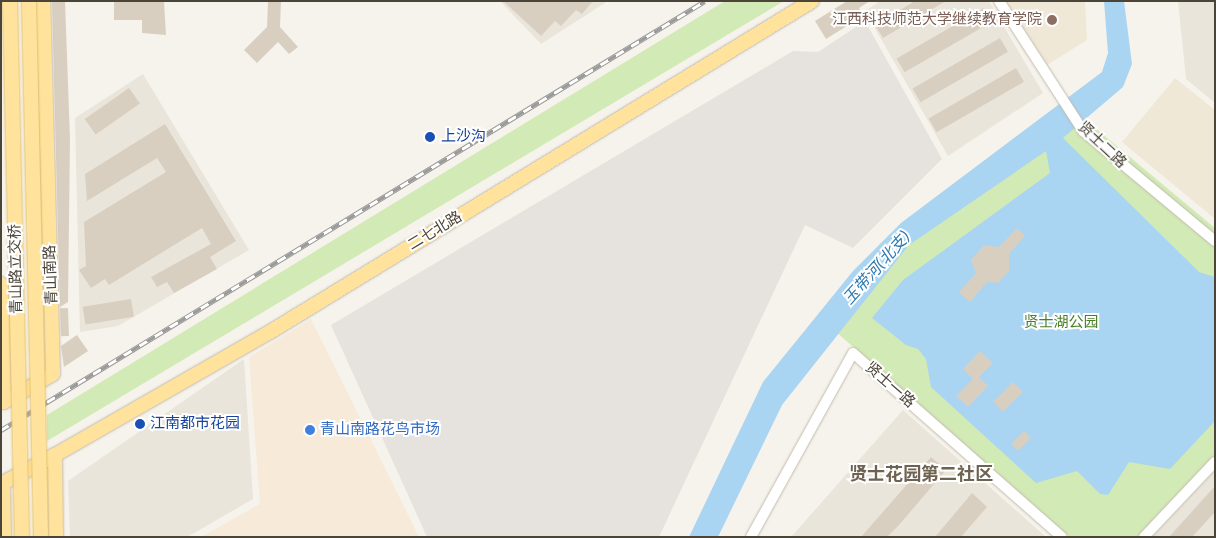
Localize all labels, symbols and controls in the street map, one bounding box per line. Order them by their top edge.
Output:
place label: 江西科技师范大学继续教育学院 [832,11,1042,29]
marker: 江西科技师范大学继续教育学院 [1046,14,1058,26]
street label: 贤士二路 [1074,118,1130,172]
place label: 上沙沟 [441,128,486,146]
marker: 上沙沟 [423,130,437,144]
street label: 二七北路 [405,208,465,254]
street label: 青山路立交桥 [6,224,26,314]
water label: 玉带河(北支) [839,228,915,308]
street label: 青山南路 [41,245,61,305]
park label: 贤士湖公园 [1024,314,1098,332]
street label: 贤士一路 [861,359,919,411]
place label: 江南都市花园 [150,415,240,433]
marker: 江南都市花园 [134,418,146,430]
place label: 青山南路花鸟市场 [320,421,440,439]
marker: 青山南路花鸟市场 [304,424,316,436]
district label: 贤士花园第二社区 [849,463,993,485]

